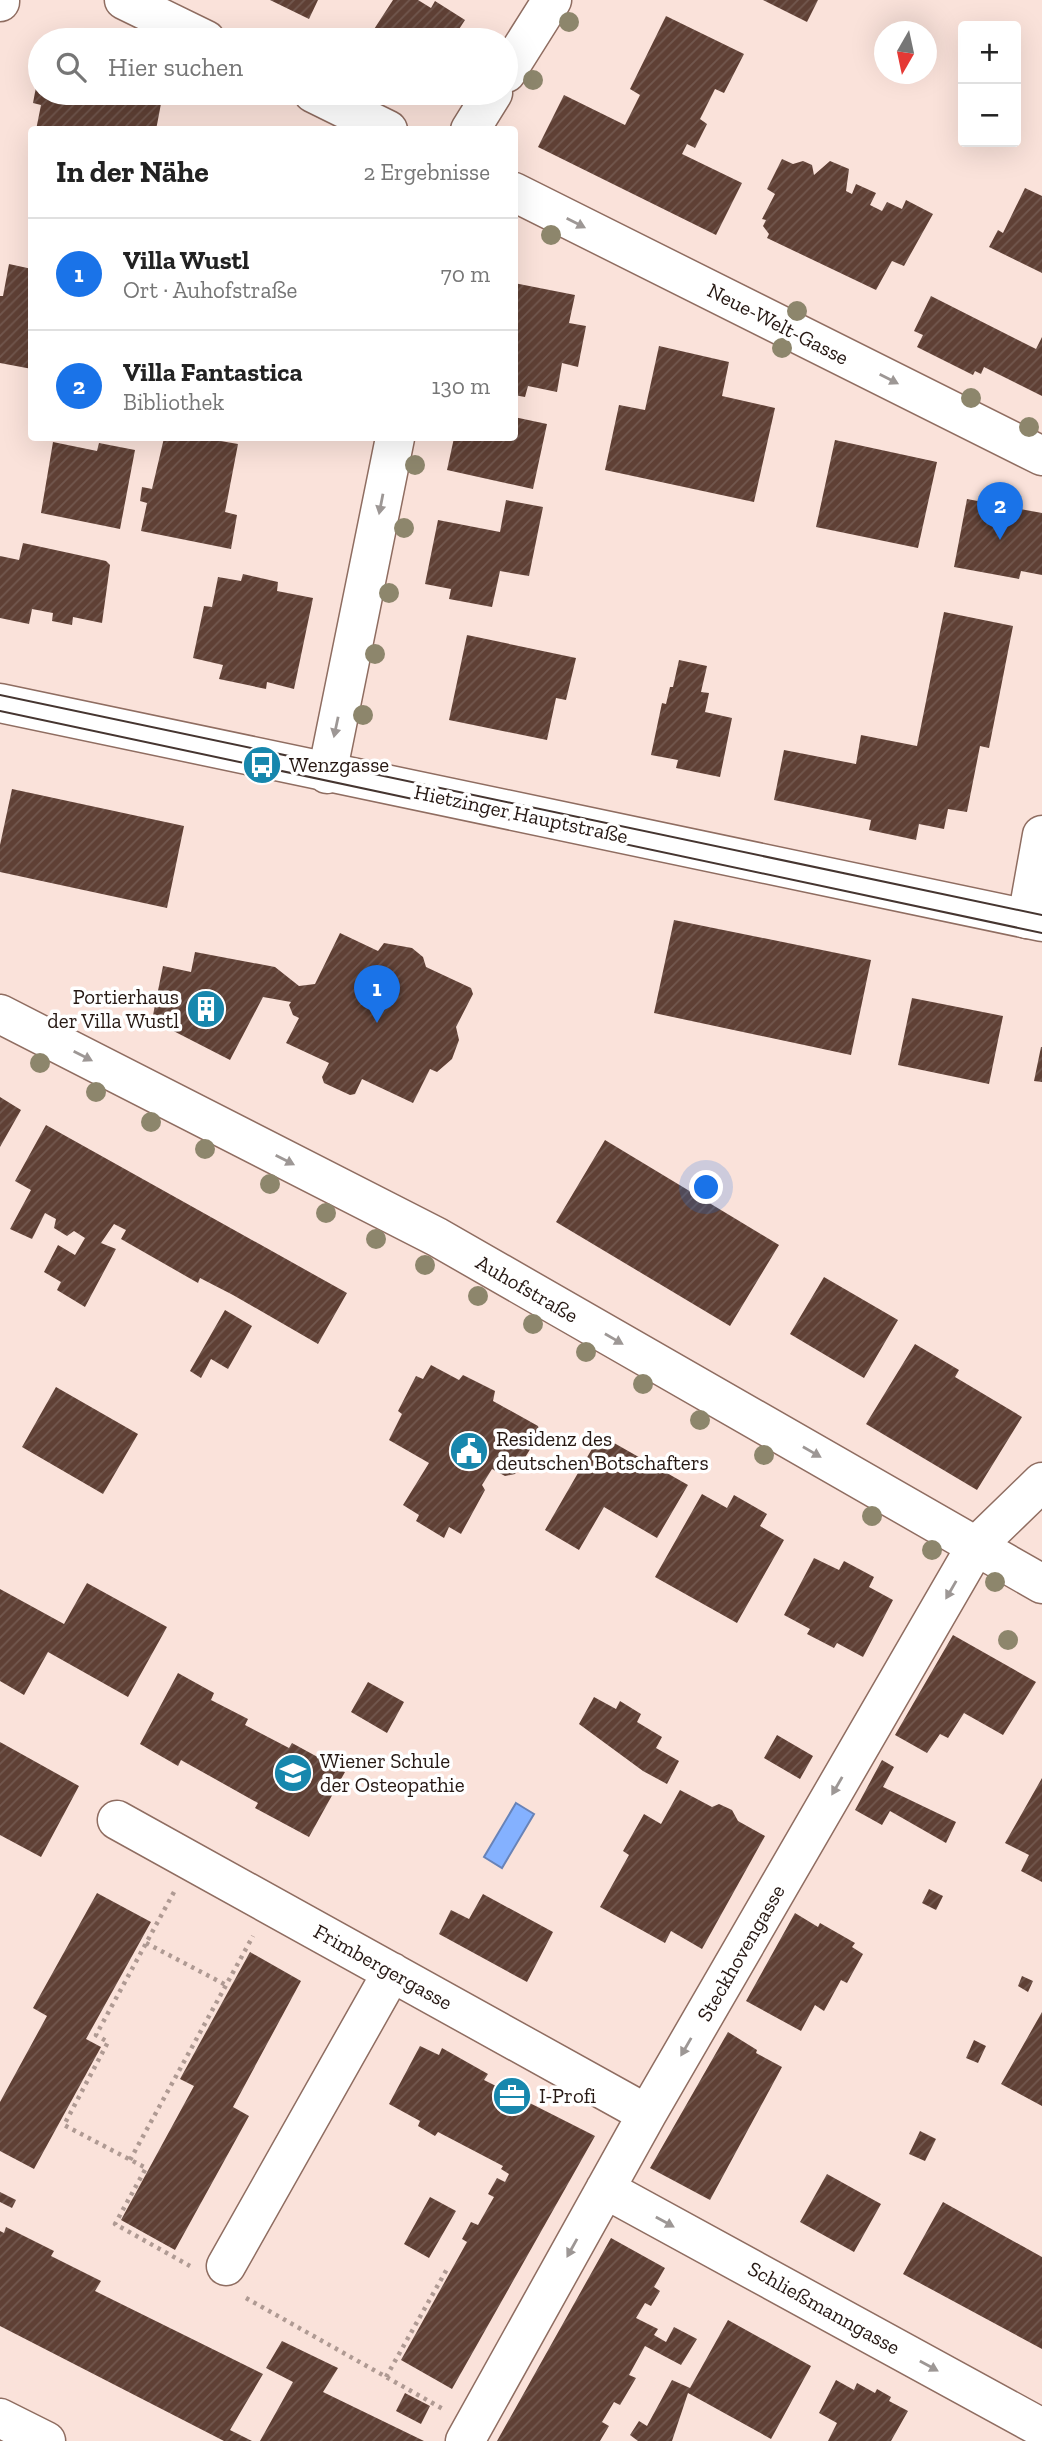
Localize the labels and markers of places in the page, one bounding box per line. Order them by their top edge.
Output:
pin: 2 [977,482,1023,540]
bus stop icon: Wenzgasse [241,744,283,786]
place label: Wenzgasse [289,752,389,777]
pin: 1 [354,965,400,1023]
place label: Portierhaus der Villa Wustl [47,984,179,1033]
building icon: Portierhaus der Villa Wustl [185,988,227,1030]
place label: Residenz des deutschen Botschafters [496,1426,709,1475]
public building icon: Residenz des deutschen Botschafters [448,1430,490,1472]
place label: Wiener Schule der Osteopathie [320,1748,465,1797]
school or university icon: Wiener Schule der Osteopathie [272,1752,314,1794]
office icon: I-Profi [491,2075,533,2117]
place label: I-Profi [539,2083,596,2108]

